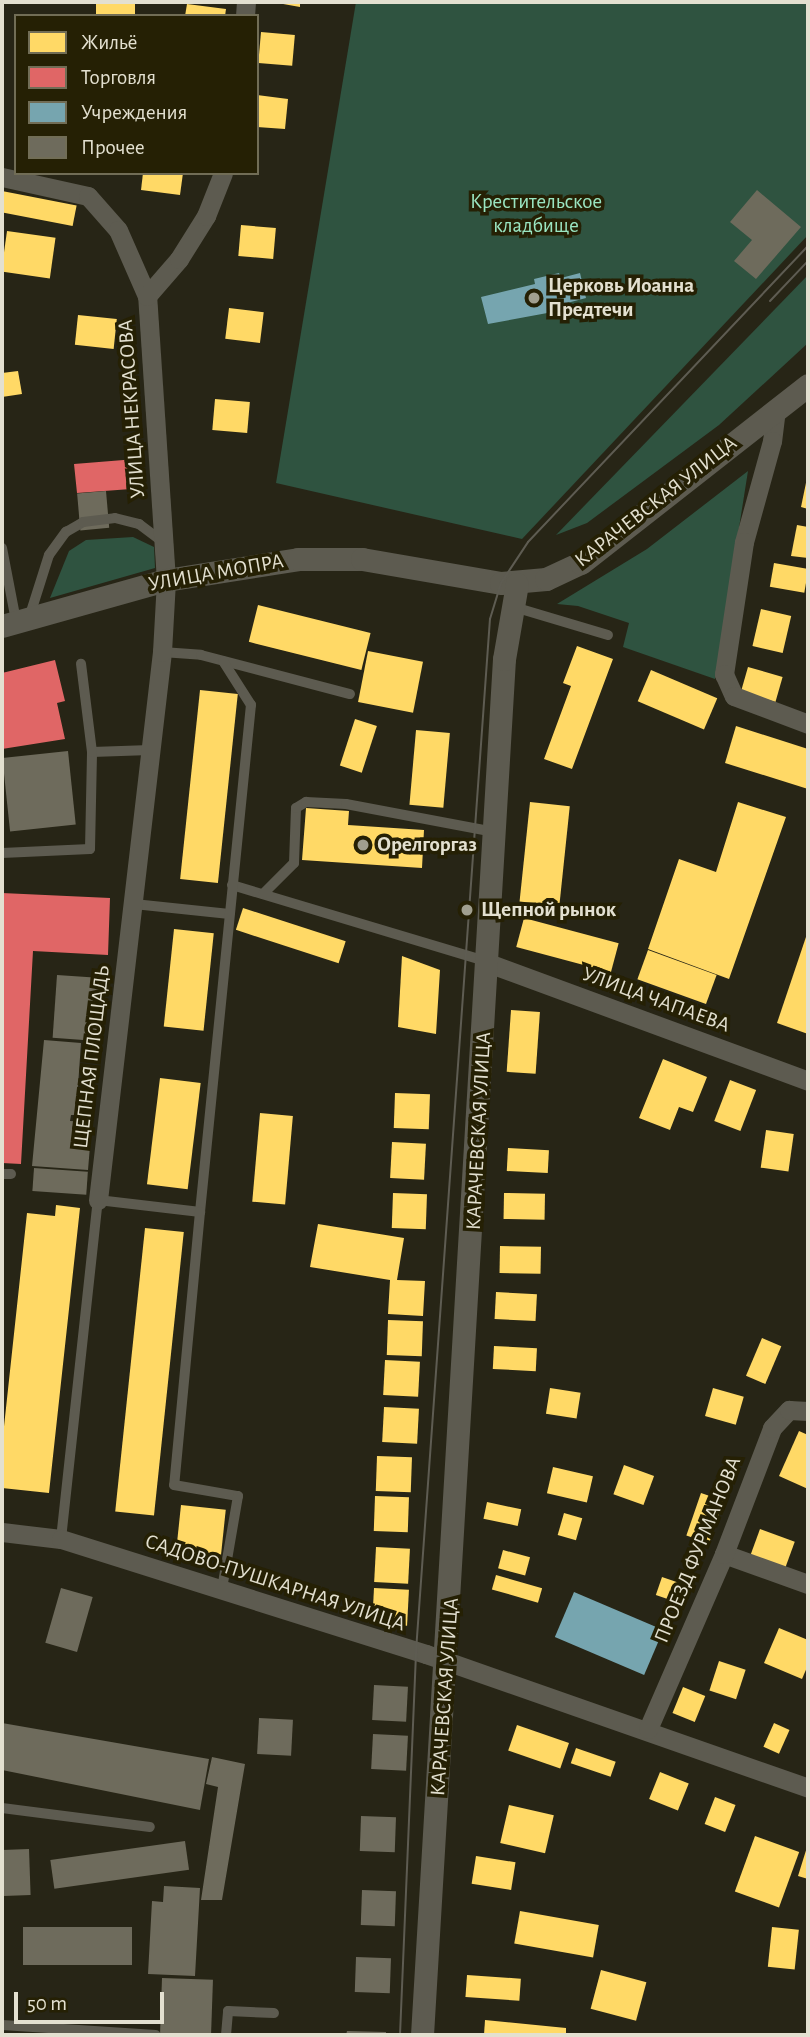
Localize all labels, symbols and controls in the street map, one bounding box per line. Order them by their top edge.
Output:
legend [14,14,259,175]
text: Жильё [81,32,137,53]
text: Торговля [81,67,156,88]
text: Учреждения [81,102,187,123]
text: Прочее [81,137,145,158]
park label: Крестительское кладбище [470,189,602,239]
place label: Церковь Иоанна Предтечи [548,273,694,323]
marker: Церковь Иоанна Предтечи [526,290,542,306]
street label: УЛИЦА НЕКРАСОВА [113,319,151,499]
street label: КАРАЧЕВСКАЯ УЛИЦА [570,431,742,573]
street label: УЛИЦА МОПРА [147,549,285,597]
place label: Орелгоргаз [377,832,477,858]
marker: Орелгоргаз [355,837,371,853]
place label: Щепной рынок [481,897,616,923]
marker: Щепной рынок [459,902,475,918]
street label: УЛИЦА ЧАПАЕВА [579,962,733,1038]
street label: ЩЕПНАЯ ПЛОЩАДЬ [68,964,116,1150]
street label: КАРАЧЕВСКАЯ УЛИЦА [461,1031,497,1231]
street label: ПРОЕЗД ФУРМАНОВА [649,1453,747,1647]
street label: САДОВО-ПУШКАРНАЯ УЛИЦА [142,1529,408,1637]
street label: КАРАЧЕВСКАЯ УЛИЦА [425,1597,465,1797]
scale bar [18,1978,168,2022]
text: 50 m [27,1993,67,2014]

